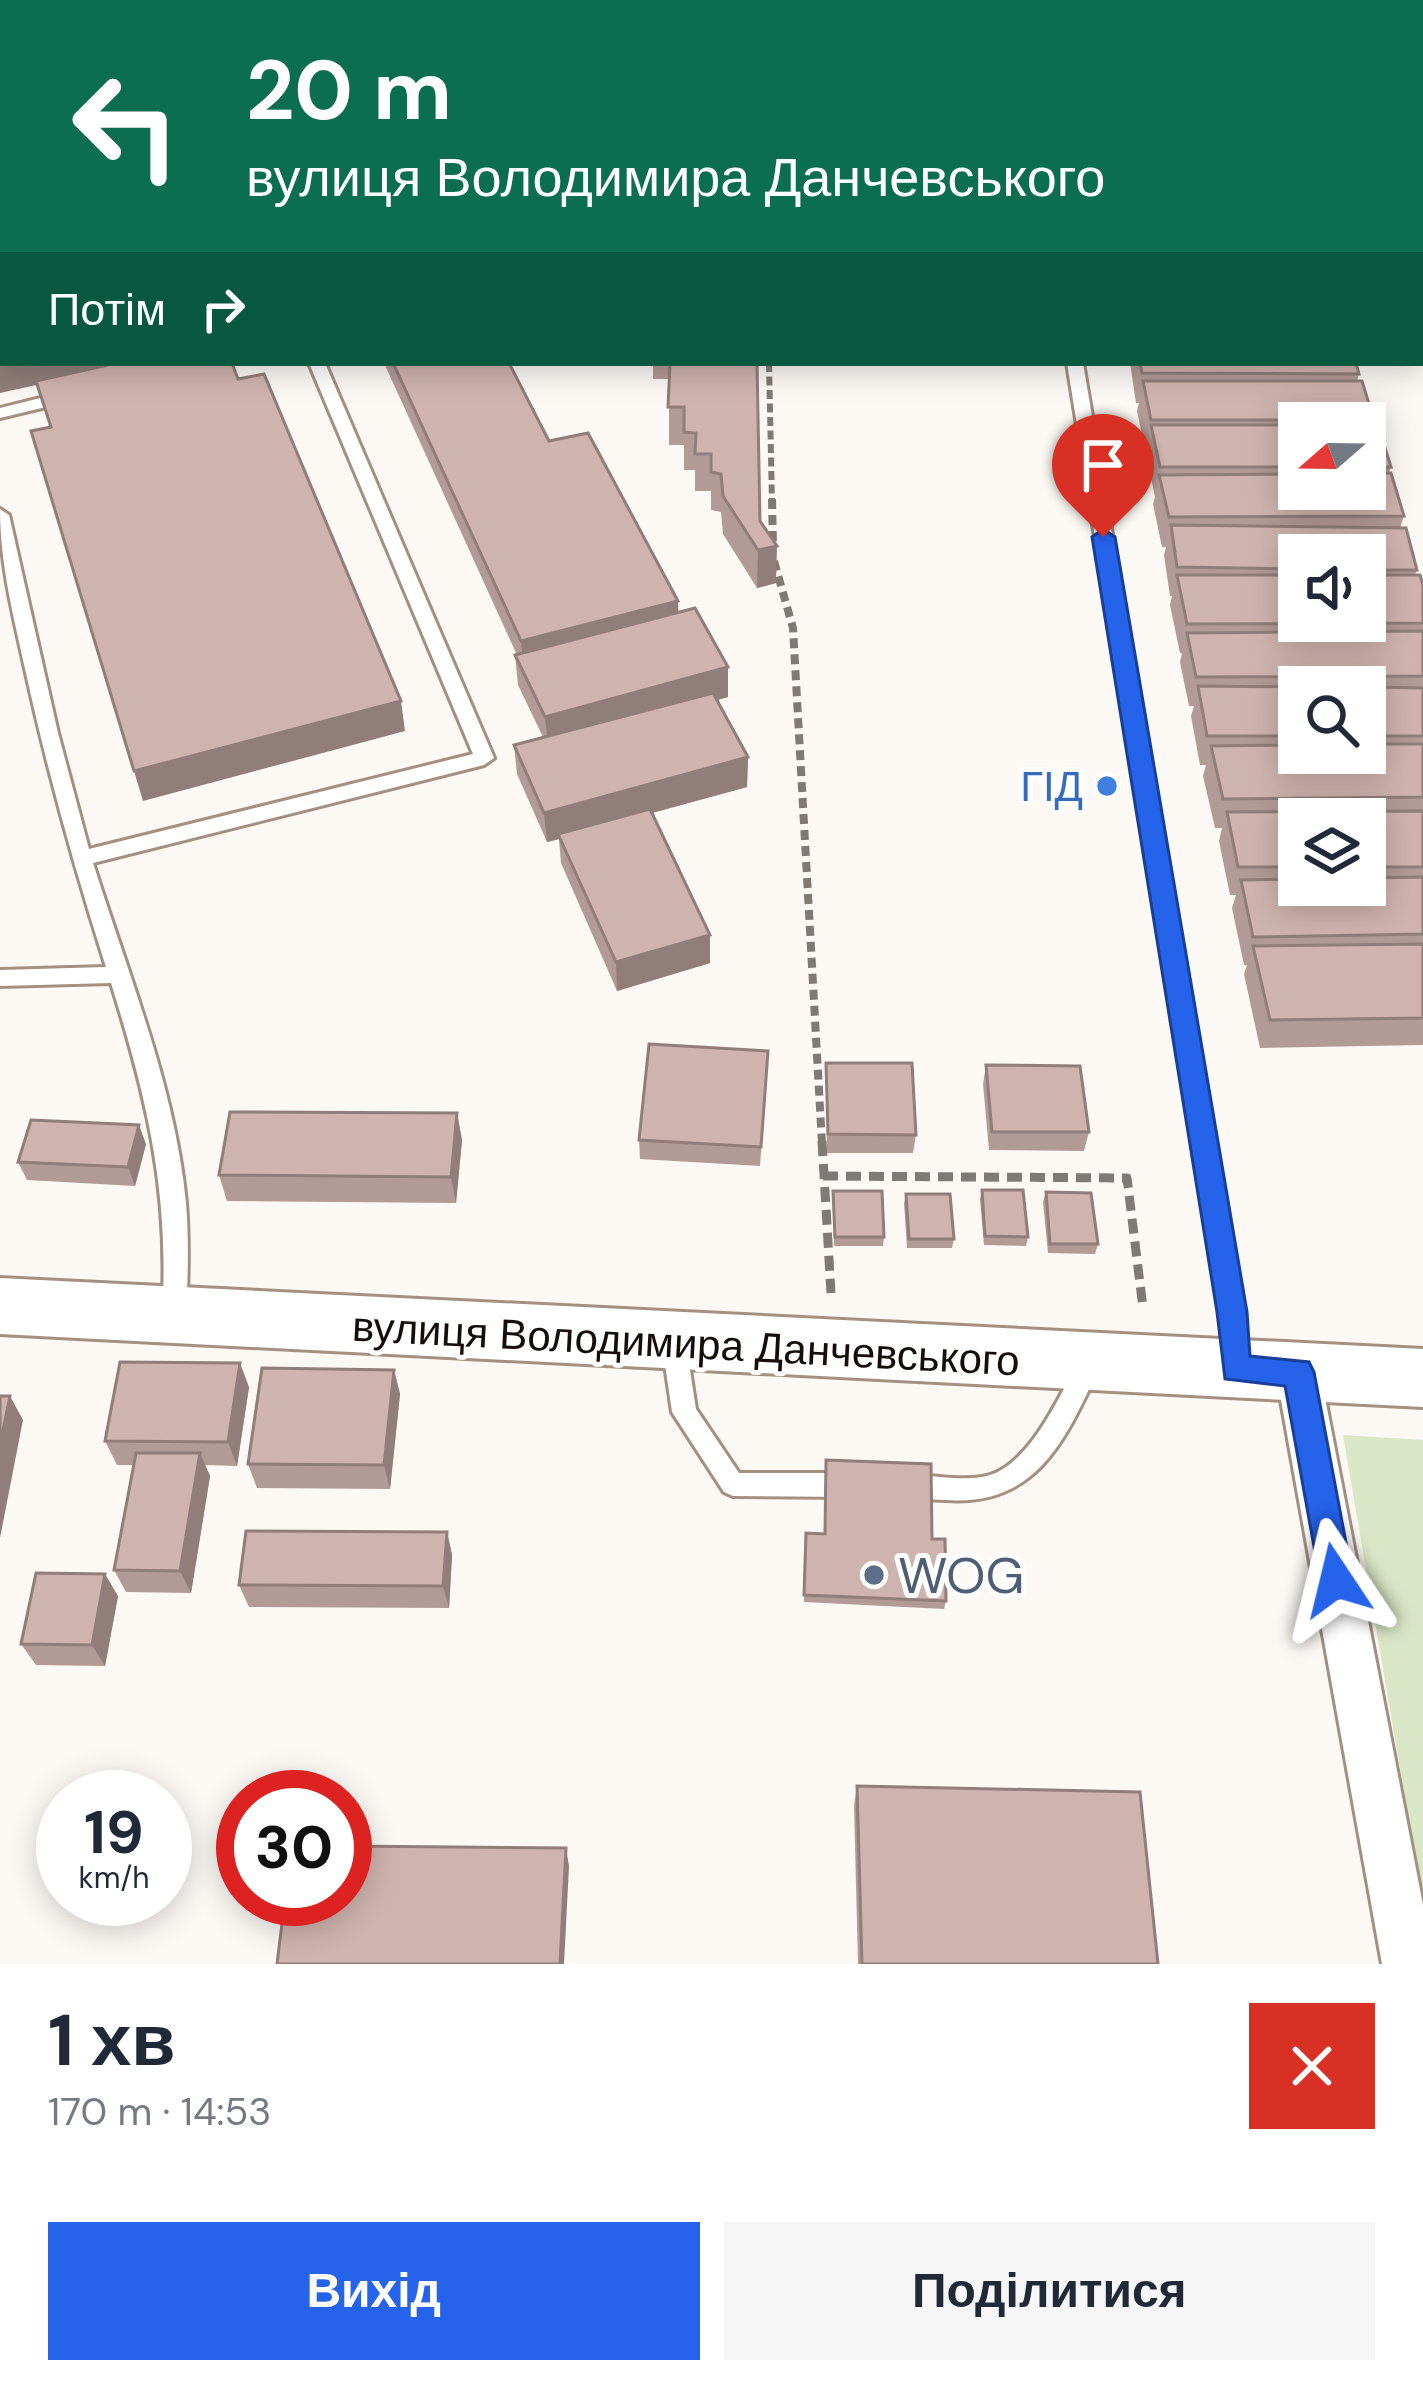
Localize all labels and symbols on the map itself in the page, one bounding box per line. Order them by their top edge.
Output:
north arrow [1278,402,1386,510]
pin [1052,414,1154,537]
place label: ГІД [1020,759,1083,814]
marker: ГІД [1094,773,1120,799]
street label: вулиця Володимира Данчевського [351,1299,1021,1388]
position arrow [1273,1517,1399,1643]
place label: WOG [898,1542,1024,1609]
marker: WOG [861,1562,887,1588]
speed limit sign: 30 [216,1770,372,1926]

